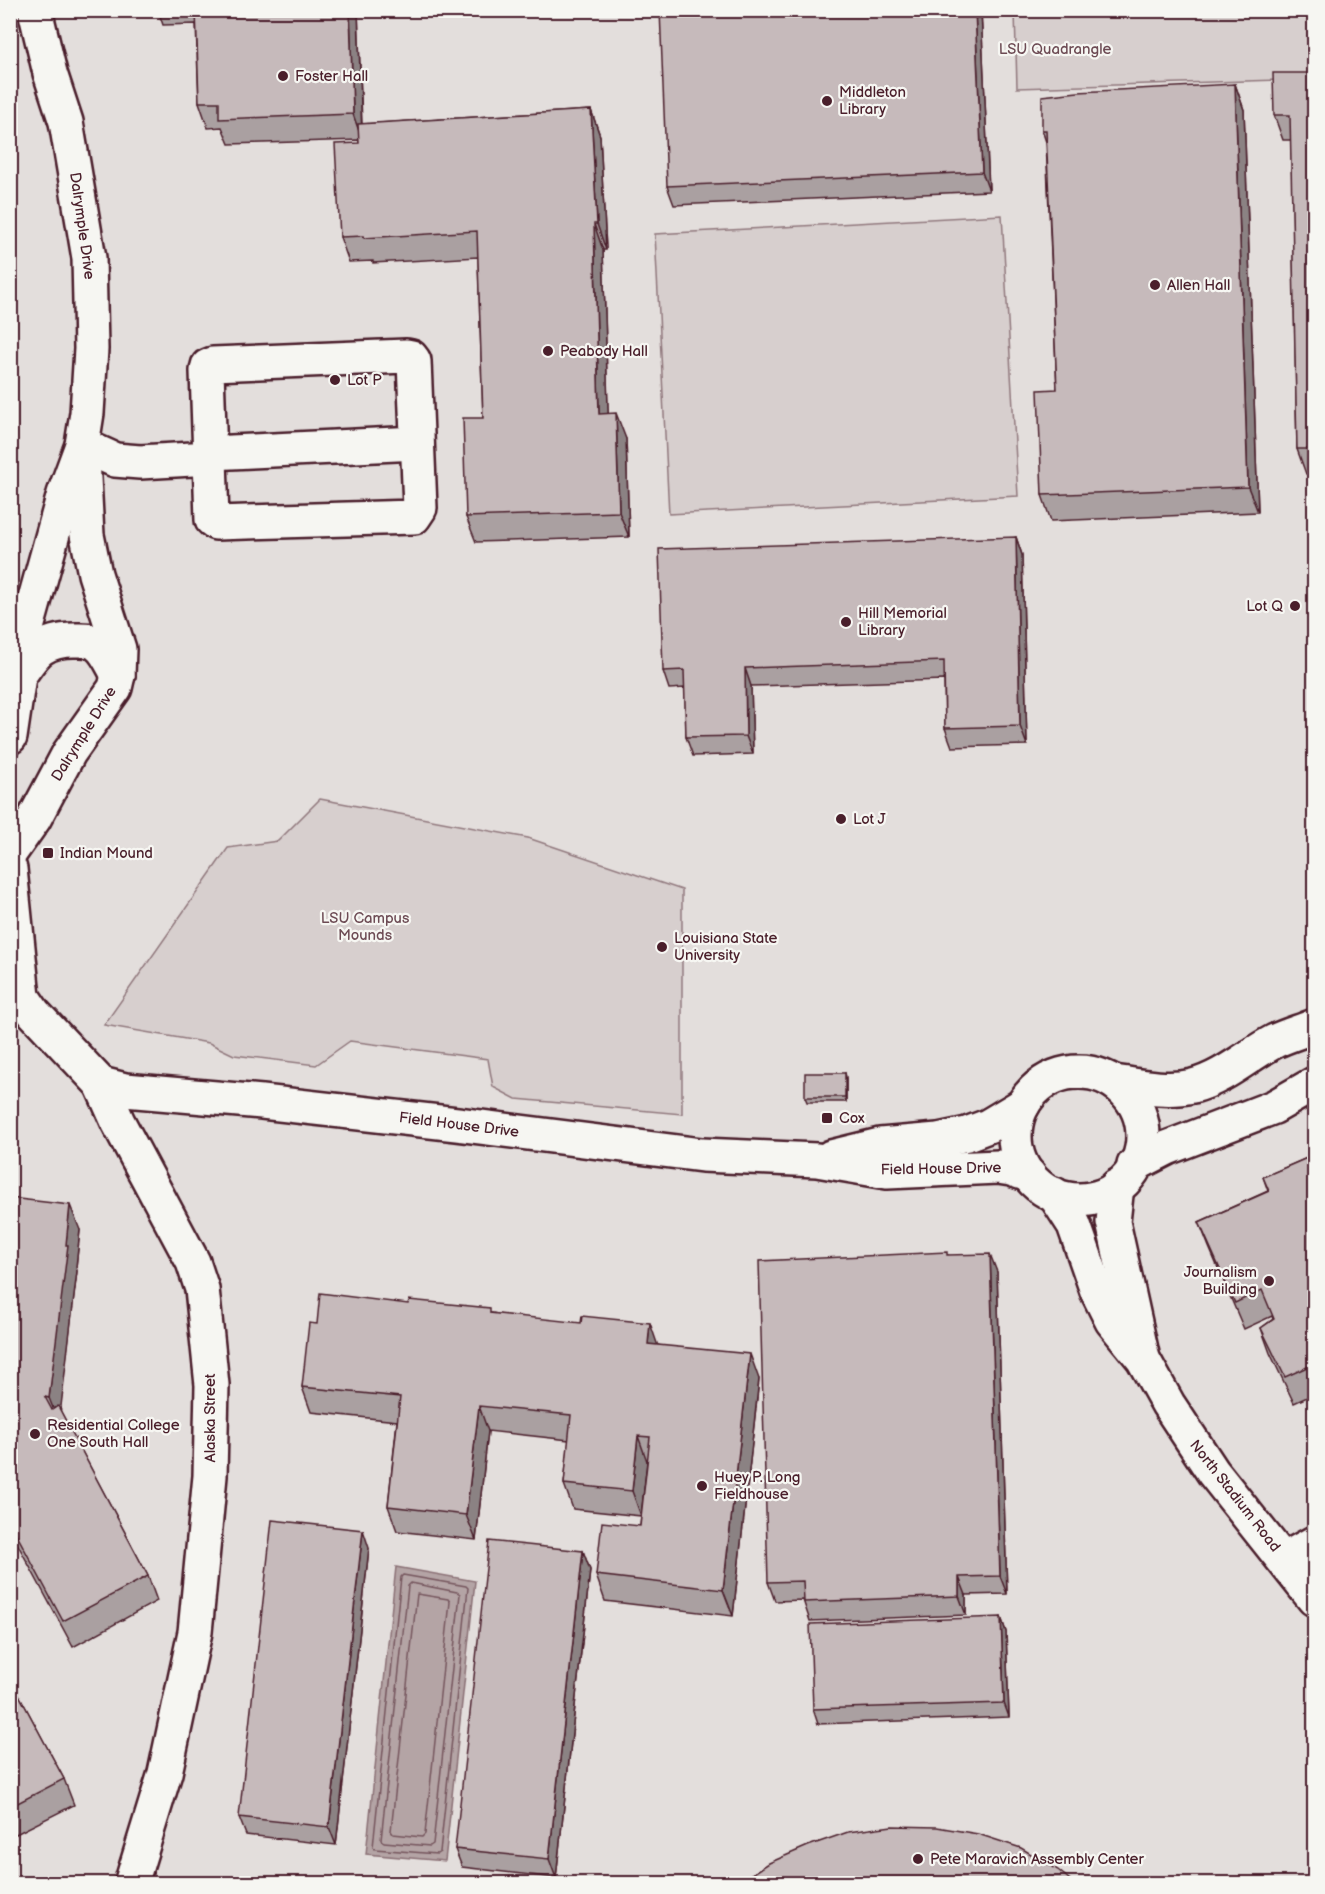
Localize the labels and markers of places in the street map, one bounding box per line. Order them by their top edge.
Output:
place label: Foster Hall [295,67,368,86]
marker: Foster Hall [276,69,290,83]
place label: Middleton Library [839,83,906,119]
marker: Middleton Library [820,94,834,108]
place label: Allen Hall [1167,276,1230,295]
marker: Allen Hall [1148,278,1162,292]
place label: Peabody Hall [560,342,648,361]
marker: Peabody Hall [541,344,555,358]
place label: Lot P [347,371,382,390]
marker: Lot P [328,373,342,387]
place label: Lot Q [1246,597,1283,616]
marker: Lot Q [1288,599,1302,613]
place label: Hill Memorial Library [858,604,947,640]
marker: Hill Memorial Library [839,615,853,629]
place label: Lot J [853,810,886,829]
marker: Lot J [834,812,848,826]
place label: Indian Mound [60,844,153,863]
marker: Indian Mound [41,846,55,860]
place label: Louisiana State University [674,929,777,965]
marker: Louisiana State University [655,940,669,954]
place label: Cox [839,1109,865,1128]
marker: Cox [820,1111,834,1125]
place label: Journalism Building [1184,1263,1257,1299]
marker: Journalism Building [1262,1274,1276,1288]
place label: Residential College One South Hall [47,1416,180,1452]
marker: Residential College One South Hall [28,1427,42,1441]
place label: Huey P. Long Fieldhouse [714,1468,801,1504]
marker: Huey P. Long Fieldhouse [695,1479,709,1493]
place label: Pete Maravich Assembly Center [930,1850,1145,1869]
marker: Pete Maravich Assembly Center [911,1852,925,1866]

